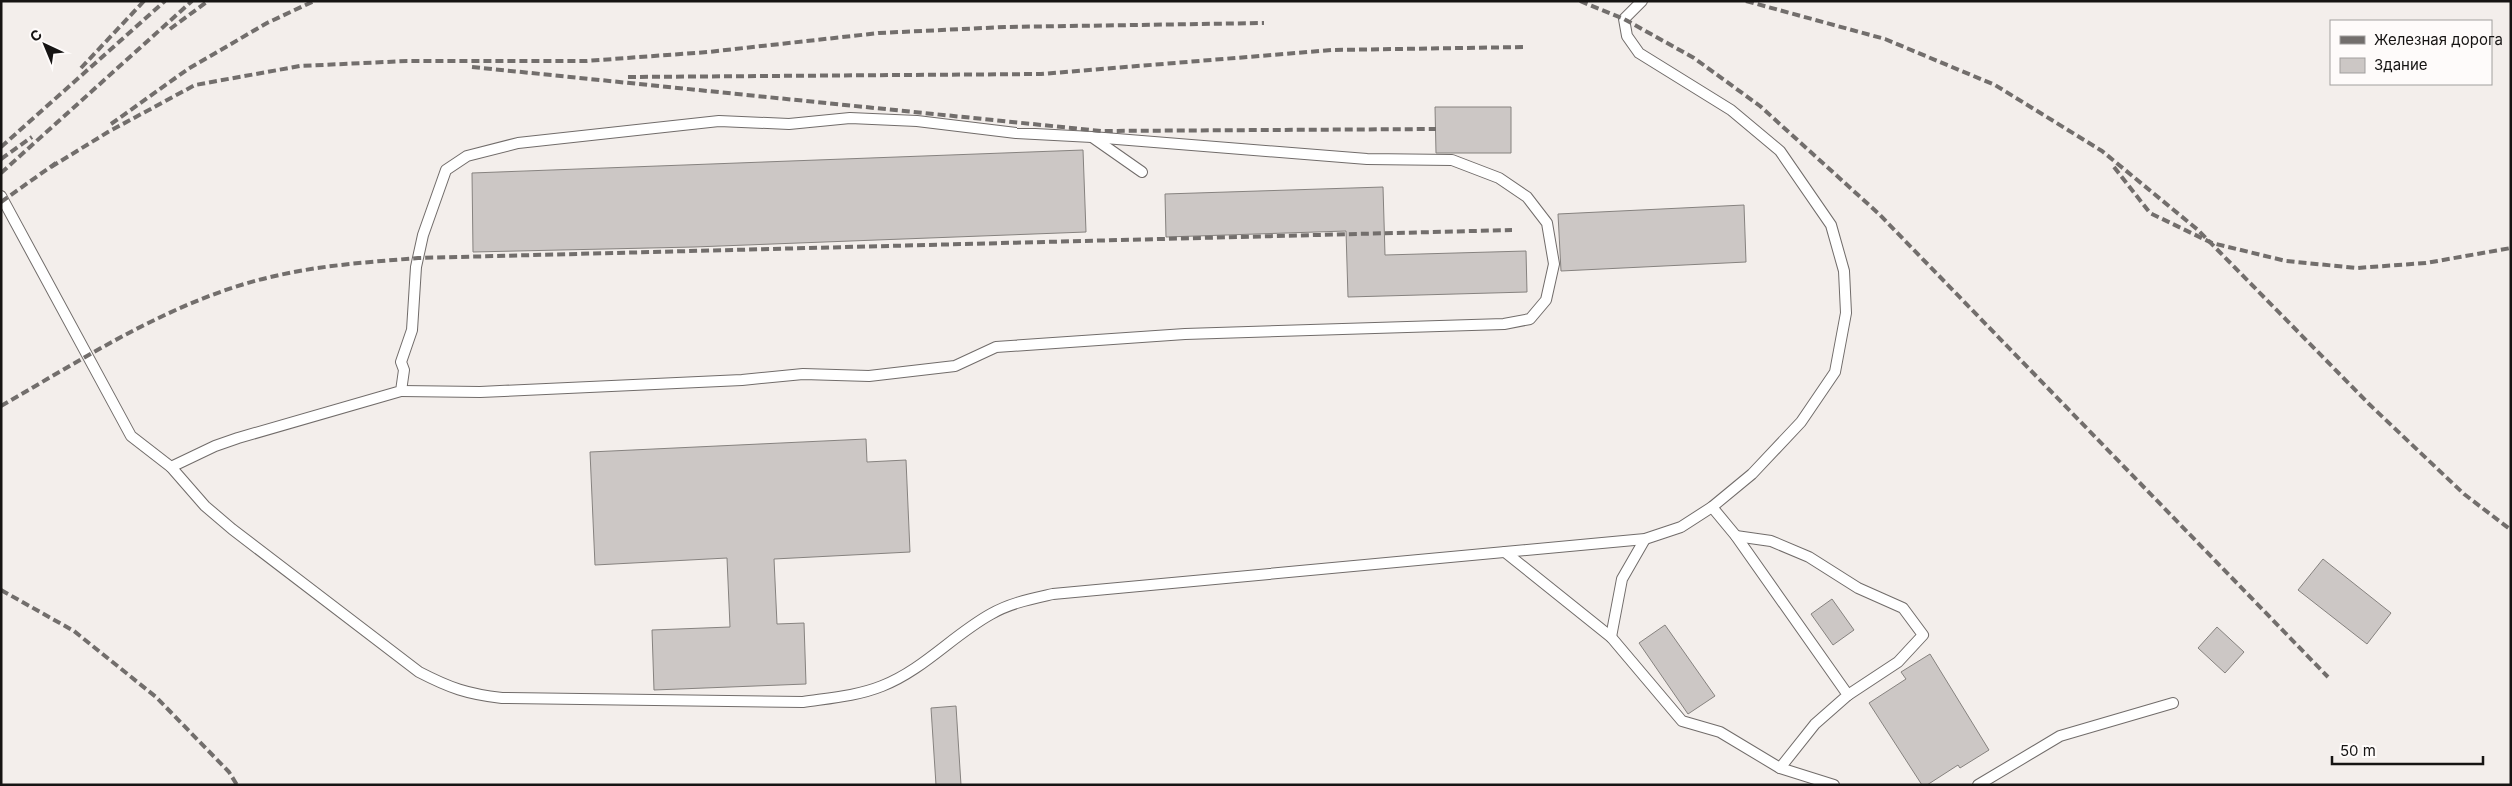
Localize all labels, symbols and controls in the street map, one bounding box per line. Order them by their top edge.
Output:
north arrow [20,20,70,70]
legend [2330,20,2492,85]
text: С [26,26,45,45]
text: Железная дорога [2374,30,2503,49]
text: Здание [2374,55,2428,74]
scale bar [2332,734,2483,766]
text: 50 m [2340,741,2376,760]

